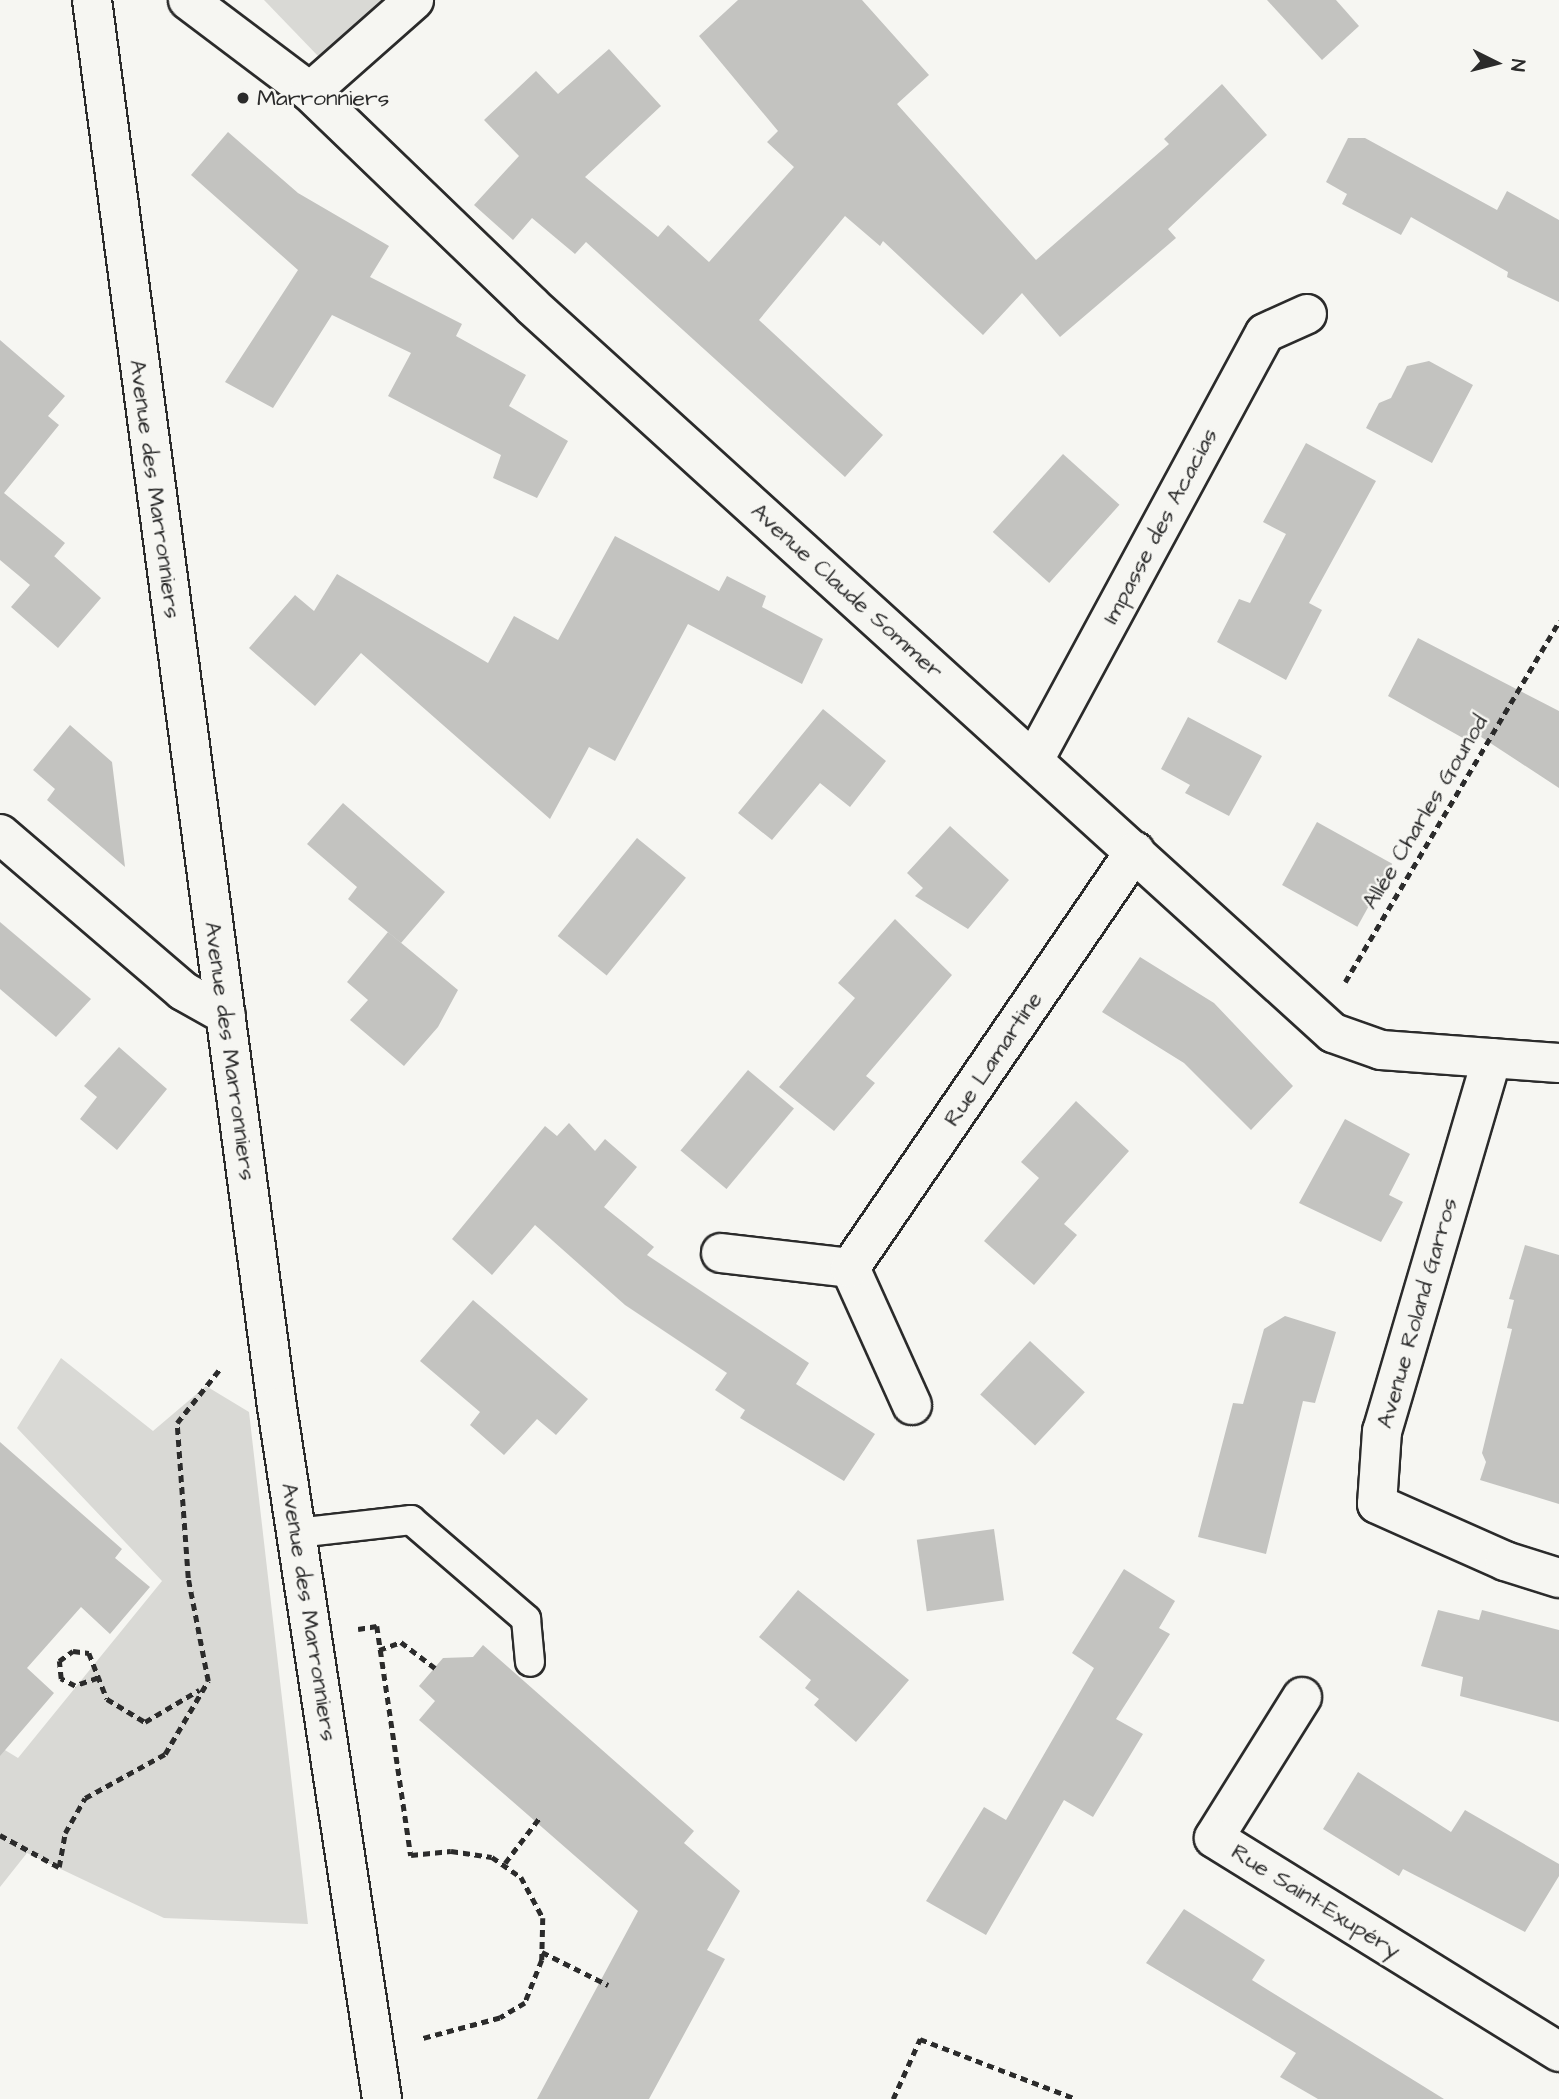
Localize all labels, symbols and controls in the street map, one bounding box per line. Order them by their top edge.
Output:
north arrow [1461,28,1531,98]
text: N [1503,58,1531,73]
place label: Marronniers [257,84,389,112]
marker: Marronniers [235,90,251,106]
street label: Avenue des Marronniers [123,358,187,620]
street label: Impasse des Acacias [1097,423,1223,629]
street label: Avenue Claude Sommer [745,497,949,685]
street label: Allée Charles Gounod [1356,710,1494,914]
street label: Avenue des Marronniers [198,920,262,1182]
street label: Rue Lamartine [938,986,1048,1132]
street label: Avenue Roland Garros [1371,1195,1463,1431]
street label: Avenue des Marronniers [275,1481,343,1743]
street label: Rue Saint-Exupéry [1226,1838,1406,1964]

